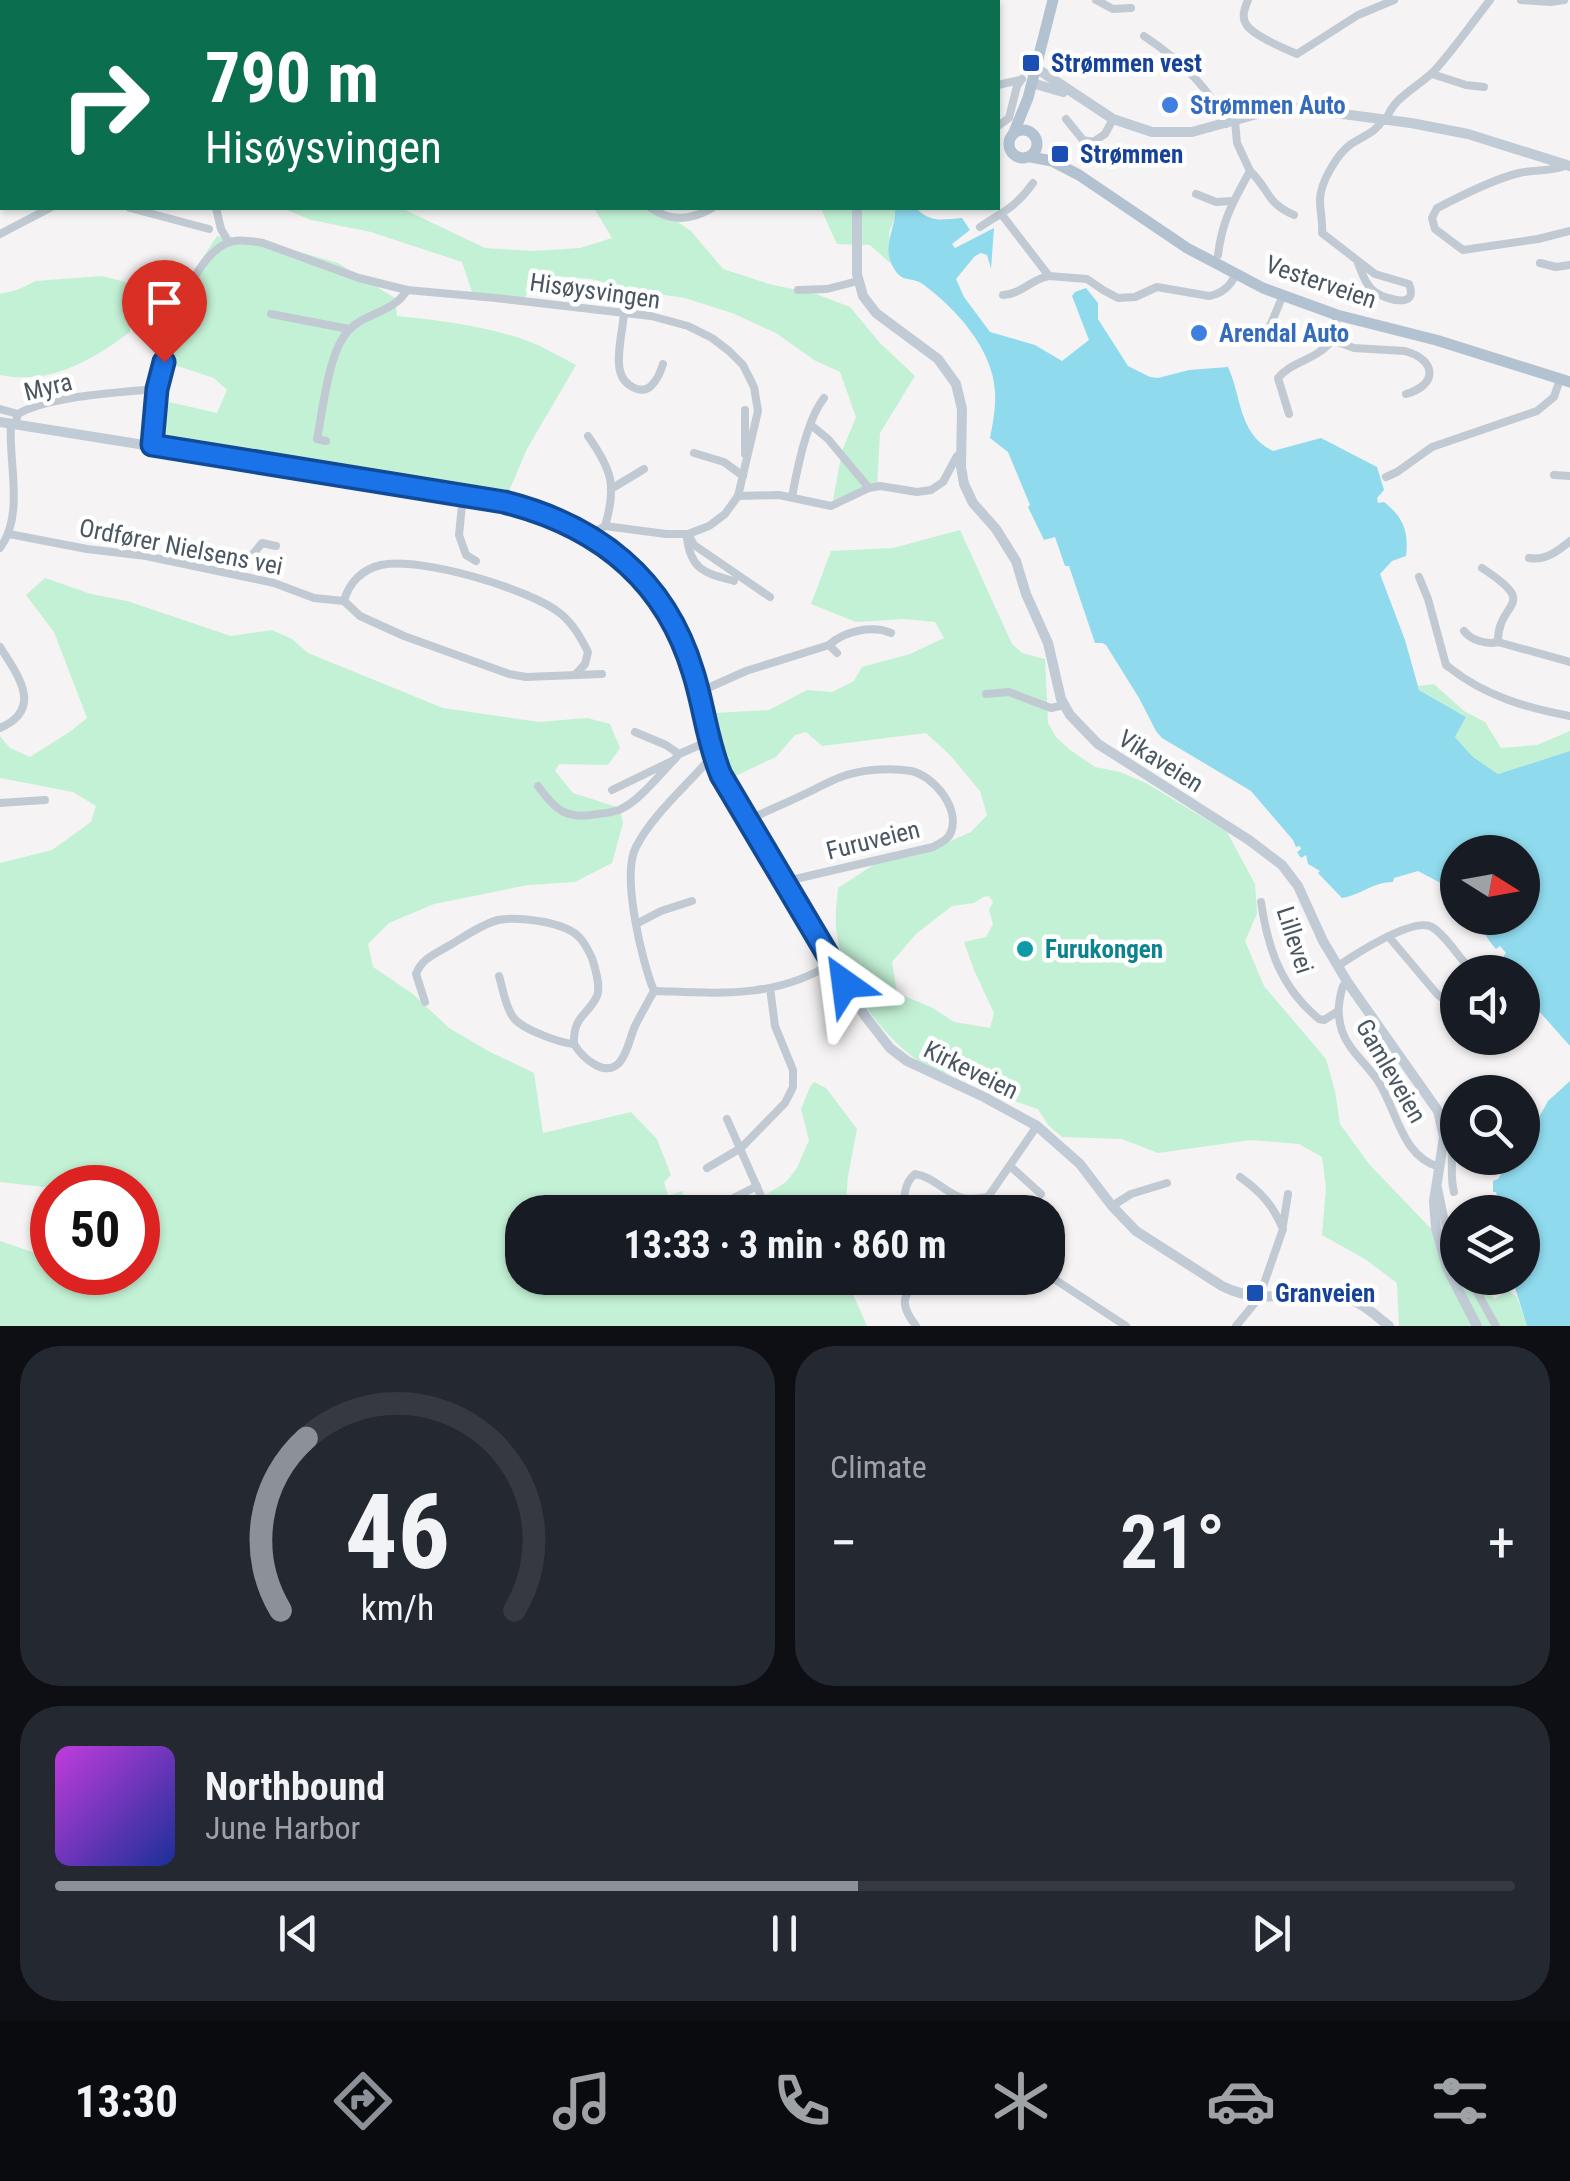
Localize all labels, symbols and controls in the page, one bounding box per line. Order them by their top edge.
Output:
text: 790 m [205,37,379,119]
icon: right [40,40,170,170]
place label: Strømmen vest [1051,49,1202,78]
marker: Strømmen vest [1020,52,1042,74]
place label: Strømmen Auto [1190,91,1346,120]
marker: Strømmen Auto [1159,94,1181,116]
text: Hisøysvingen [205,121,442,174]
place label: Strømmen [1080,140,1183,169]
marker: Strømmen [1049,143,1071,165]
street label: Vesterveien [1262,250,1380,314]
pin [122,260,207,363]
street label: Hisøysvingen [528,267,662,315]
icon: arrive [137,275,192,330]
place label: Arendal Auto [1219,319,1349,348]
marker: Arendal Auto [1188,322,1210,344]
street label: Myra [21,367,75,407]
street label: Ordfører Nielsens vei [77,513,285,581]
street label: Vikaveien [1113,724,1209,798]
street label: Furuveien [823,814,923,866]
north arrow [1440,835,1540,935]
map controls [1440,835,1540,1295]
street label: Lillevei [1271,903,1319,977]
position arrow [793,932,897,1036]
place label: Furukongen [1045,935,1163,964]
marker: Furukongen [1014,938,1036,960]
button: sound [1440,955,1540,1055]
street label: Gamleveien [1350,1014,1432,1128]
street label: Kirkeveien [919,1035,1023,1105]
button: search [1440,1075,1540,1175]
speed limit sign: 50 [30,1165,160,1295]
button: layers [1440,1195,1540,1295]
text: 13:33 · 3 min · 860 m [624,1223,946,1267]
place label: Granveien [1275,1279,1375,1308]
marker: Granveien [1244,1282,1266,1304]
text: Climate [830,1448,927,1486]
text: 46 [345,1472,450,1593]
text: 21° [1120,1498,1225,1586]
text: − [830,1511,858,1575]
text: + [1488,1511,1515,1575]
text: km/h [361,1587,434,1629]
text: Northbound [205,1765,385,1809]
text: June Harbor [205,1809,360,1847]
icon: previous [271,1906,326,1961]
icon: pause [757,1906,812,1961]
icon: next [1244,1906,1299,1961]
icon: directions [328,2066,398,2136]
icon: music [547,2066,617,2136]
icon: phone [767,2066,837,2136]
icon: climate [986,2066,1056,2136]
icon: car [1206,2066,1276,2136]
icon: filters [1425,2066,1495,2136]
text: 13:30 [75,2075,178,2128]

